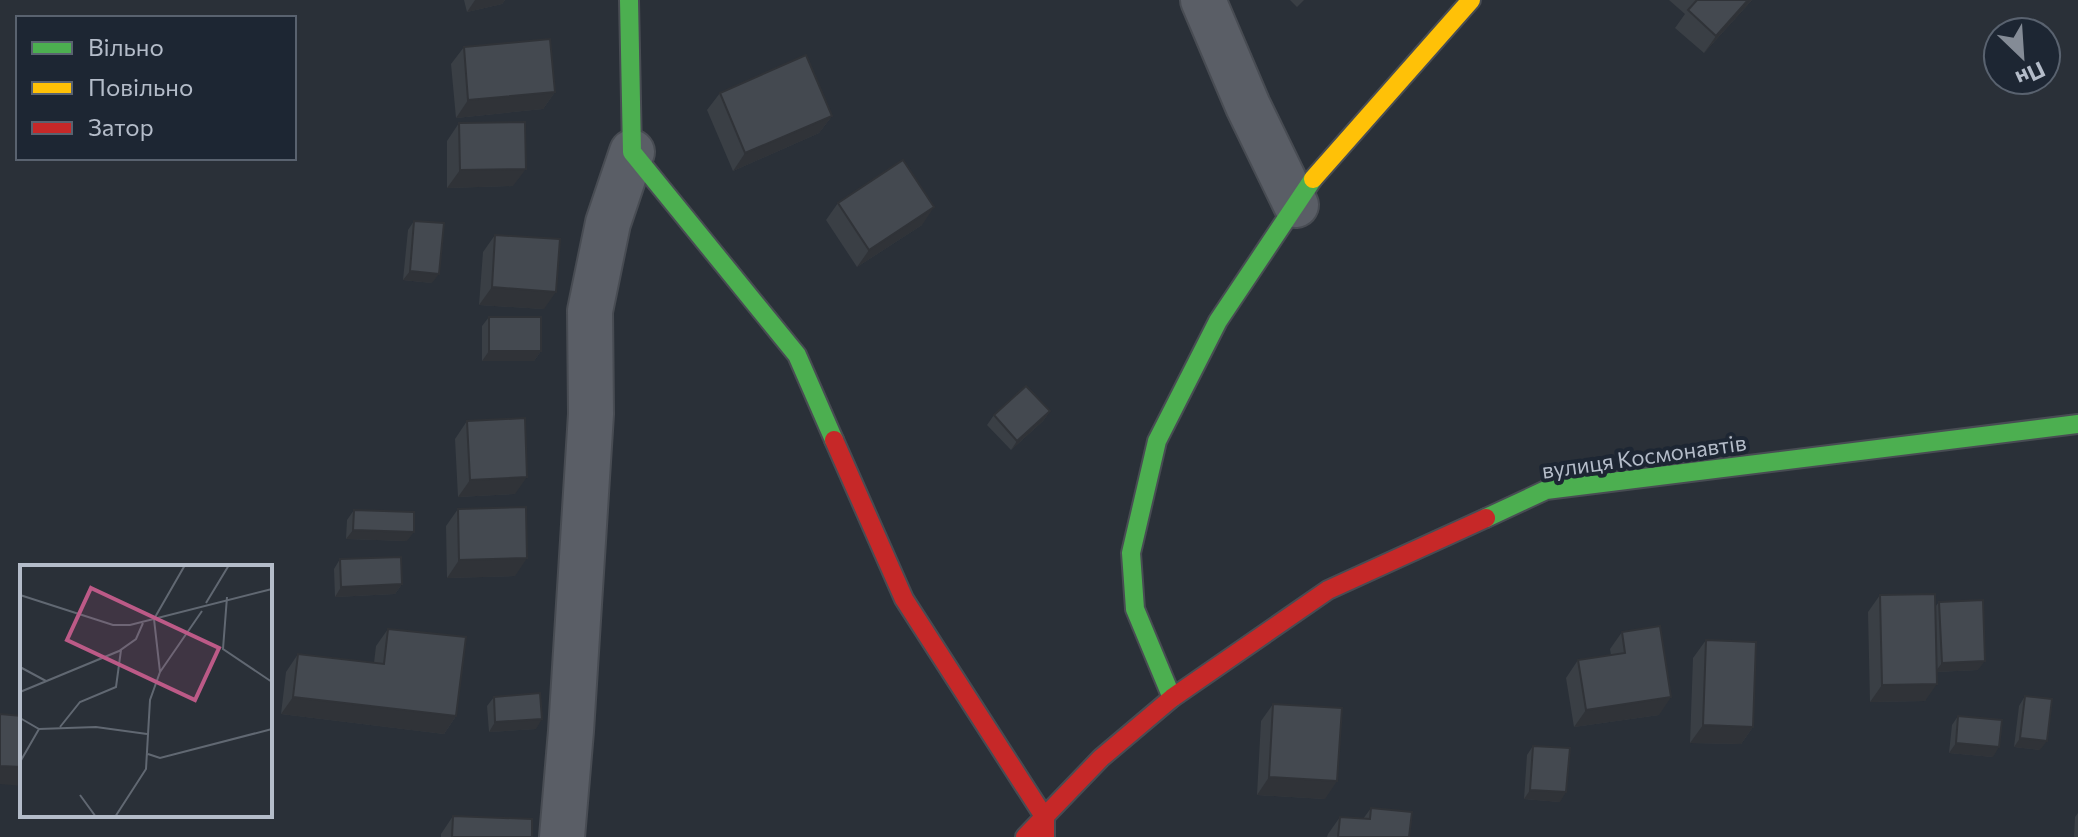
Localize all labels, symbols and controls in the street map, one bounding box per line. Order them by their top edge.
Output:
legend [16,16,296,160]
north arrow [1982,16,2062,96]
text: Вільно [88,32,164,61]
text: Пн [2012,56,2050,93]
text: Повільно [88,72,193,101]
text: Затор [88,112,154,141]
street label: вулиця Космонавтів [1540,428,1748,484]
inset map [20,565,272,817]

